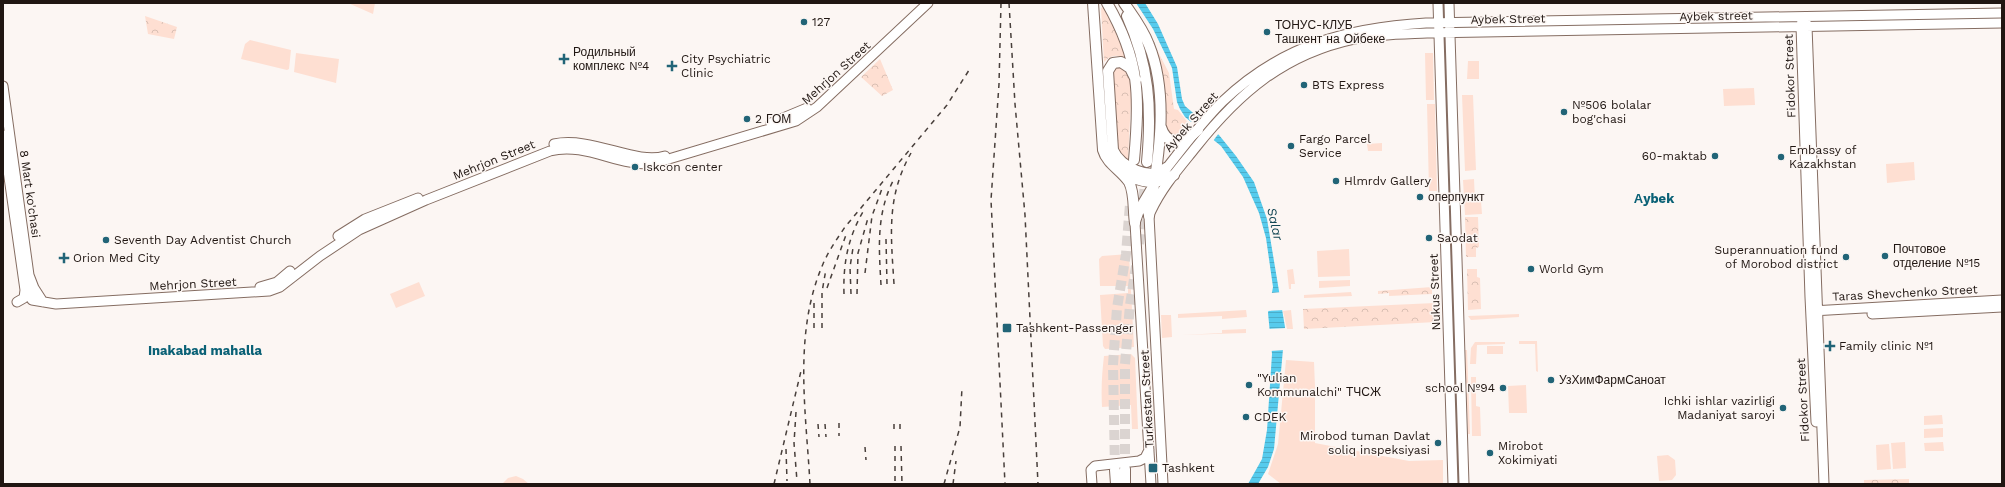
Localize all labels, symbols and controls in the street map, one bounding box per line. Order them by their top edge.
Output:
street label: Aybek street [1679,8,1753,24]
street label: Aybek Street [1471,11,1545,27]
place label: 127 [812,15,830,29]
marker: 127 [799,17,809,27]
place label: ТОНУС-КЛУБ Ташкент на Ойбеке [1275,18,1386,46]
marker: ТОНУС-КЛУБ Ташкент на Ойбеке [1262,27,1272,37]
street label: Fidokor Street [1782,34,1798,118]
street label: Mehrjon Street [799,39,873,107]
place label: Родильный комплекс №4 [573,45,649,73]
place label: City Psychiatric Clinic [681,52,771,80]
marker: Родильный комплекс №4 [558,53,570,65]
marker: City Psychiatric Clinic [666,60,678,72]
place label: BTS Express [1312,78,1384,92]
marker: BTS Express [1299,80,1309,90]
street label: Aybek Street [1161,89,1221,155]
place label: №506 bolalar bog'chasi [1572,98,1652,126]
marker: №506 bolalar bog'chasi [1559,107,1569,117]
place label: 2 ГОМ [755,112,791,126]
marker: 2 ГОМ [742,114,752,124]
place label: Fargo Parcel Service [1299,132,1371,160]
street label: Mehrjon Street [451,137,537,183]
marker: Fargo Parcel Service [1286,141,1296,151]
place label: Embassy of Kazakhstan [1789,143,1857,171]
street label: 8 Mart ko'chasi [17,149,43,239]
place label: 60-maktab [1642,149,1707,163]
marker: 60-maktab [1710,151,1720,161]
marker: Embassy of Kazakhstan [1776,152,1786,162]
place label: Iskcon center [643,160,723,174]
marker: Iskcon center [630,162,640,172]
place label: Hlmrdv Gallery [1344,174,1432,188]
marker: Hlmrdv Gallery [1331,176,1341,186]
place label: оперпункт [1428,190,1485,204]
district label: Аybek [1634,191,1675,206]
marker: оперпункт [1415,192,1425,202]
water label: Salar [1264,206,1286,243]
place label: Saodat [1437,231,1478,245]
place label: Seventh Day Adventist Church [114,233,292,247]
marker: Saodat [1424,233,1434,243]
marker: Seventh Day Adventist Church [101,235,111,245]
place label: Почтовое отделение №15 [1893,242,1980,270]
place label: Superannuation fund of Morobod district [1714,243,1838,271]
place label: Orion Med City [73,251,161,265]
marker: Почтовое отделение №15 [1880,251,1890,261]
marker: Orion Med City [58,252,70,264]
marker: Superannuation fund of Morobod district [1841,252,1851,262]
street label: Nukus Street [1427,253,1443,331]
place label: World Gym [1539,262,1604,276]
marker: World Gym [1526,264,1536,274]
street label: Mehrjon Street [149,275,237,293]
street label: Taras Shevchenko Street [1832,282,1978,304]
place label: Tashkent-Passenger [1016,321,1134,335]
marker: Tashkent-Passenger [1001,322,1013,334]
place label: Family clinic №1 [1839,339,1933,353]
marker: Family clinic №1 [1824,340,1836,352]
district label: Inakabad mahalla [148,343,263,358]
street label: Turkestan Street [1137,350,1157,448]
street label: Fidokor Street [1794,358,1812,442]
place label: "Yulian Kommunalchi" ТЧСЖ [1257,371,1381,399]
place label: УзХимФармСаноат [1559,373,1666,387]
marker: УзХимФармСаноат [1546,375,1556,385]
marker: "Yulian Kommunalchi" ТЧСЖ [1244,380,1254,390]
place label: school №94 [1425,381,1495,395]
marker: school №94 [1498,383,1508,393]
place label: Ichki ishlar vazirligi Madaniyat saroyi [1664,394,1775,422]
marker: Ichki ishlar vazirligi Madaniyat saroyi [1778,403,1788,413]
place label: CDEK [1254,410,1287,424]
marker: CDEK [1241,412,1251,422]
place label: Mirobod tuman Davlat soliq inspeksiyasi [1300,429,1430,457]
marker: Mirobod tuman Davlat soliq inspeksiyasi [1433,438,1443,448]
place label: Mirobot Xokimiyati [1498,439,1557,467]
marker: Mirobot Xokimiyati [1485,448,1495,458]
place label: Tashkent [1162,461,1214,475]
marker: Tashkent [1147,462,1159,474]

